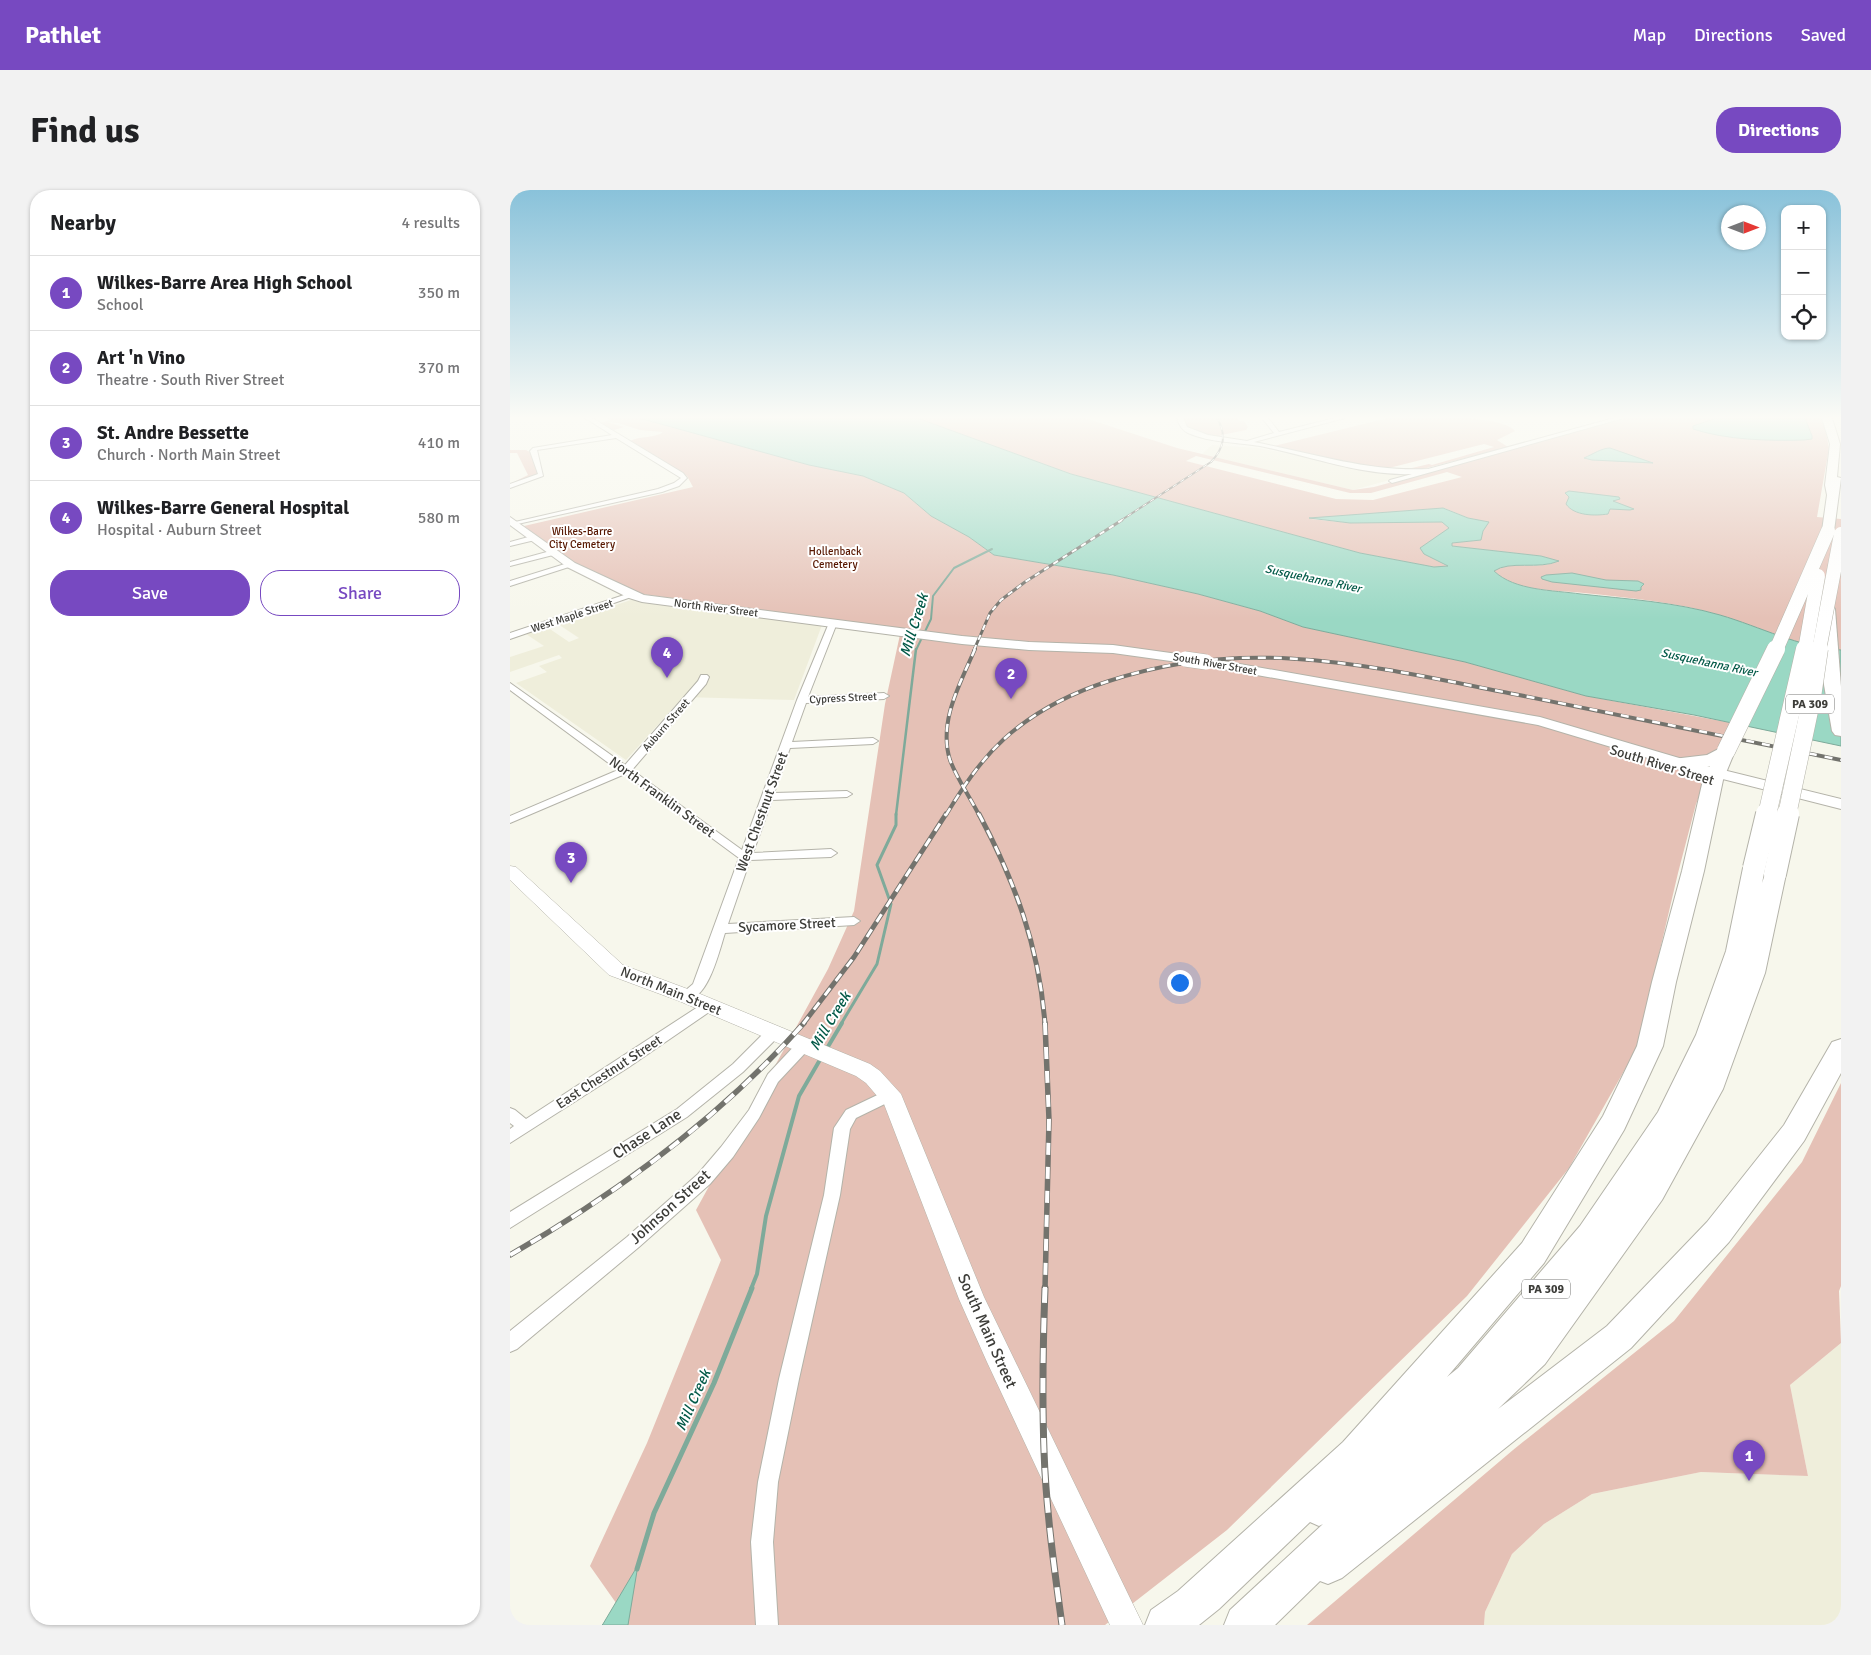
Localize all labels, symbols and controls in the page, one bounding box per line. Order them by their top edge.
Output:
text: Pathlet [25,20,101,50]
text: Map [1633,24,1666,46]
text: Directions [1694,24,1773,46]
text: Saved [1801,24,1846,46]
button: Directions [1716,107,1841,153]
text: Find us [30,109,140,152]
north arrow [1721,205,1766,250]
map controls [1781,205,1826,340]
button: + [1781,205,1826,250]
text: Nearby [50,210,116,236]
text: 4 results [401,213,460,233]
button: − [1781,250,1826,295]
text: Wilkes-Barre Area High School [97,271,352,295]
text: 1 [62,283,70,303]
text: 350 m [418,283,460,303]
text: School [97,295,143,315]
button: locate [1781,295,1826,340]
text: Art 'n Vino [97,346,185,370]
text: 2 [62,358,70,378]
text: 370 m [418,358,460,378]
text: Theatre · South River Street [97,370,284,390]
text: St. Andre Bessette [97,421,249,445]
text: 3 [62,433,70,453]
text: 410 m [418,433,460,453]
text: Church · North Main Street [97,445,280,465]
text: Wilkes-Barre General Hospital [97,496,349,520]
text: 4 [62,508,70,528]
text: 580 m [418,508,460,528]
text: Hospital · Auburn Street [97,520,262,540]
park label: Wilkes-Barre City Cemetery [549,525,616,551]
park label: Hollenback Cemetery [809,545,862,571]
water label: Susquehanna River [1264,561,1364,597]
button: Save [50,570,250,616]
button: Share [260,570,460,616]
water label: Mill Creek [896,590,933,659]
street label: North River Street [673,596,759,620]
street label: West Maple Street [529,597,615,635]
pin: 4 [651,637,683,678]
water label: Susquehanna River [1660,645,1760,681]
street label: South River Street [1172,650,1258,678]
pin: 2 [995,658,1027,699]
street label: Cypress Street [809,690,877,706]
road number: PA 309 [1786,694,1834,714]
street label: Auburn Street [640,696,693,754]
street label: South River Street [1608,741,1716,789]
street label: West Chestnut Street [732,750,792,874]
street label: North Franklin Street [606,753,718,841]
pin: 3 [555,842,587,883]
street label: Sycamore Street [738,914,836,936]
street label: North Main Street [618,963,724,1019]
your location [1167,970,1193,996]
water label: Mill Creek [806,987,855,1053]
street label: East Chestnut Street [553,1031,665,1113]
street label: Chase Lane [609,1104,685,1164]
street label: Johnson Street [625,1165,715,1249]
street label: South Main Street [953,1271,1021,1392]
road number: PA 309 [1522,1280,1570,1298]
water label: Mill Creek [672,1365,715,1433]
pin: 1 [1733,1440,1765,1481]

